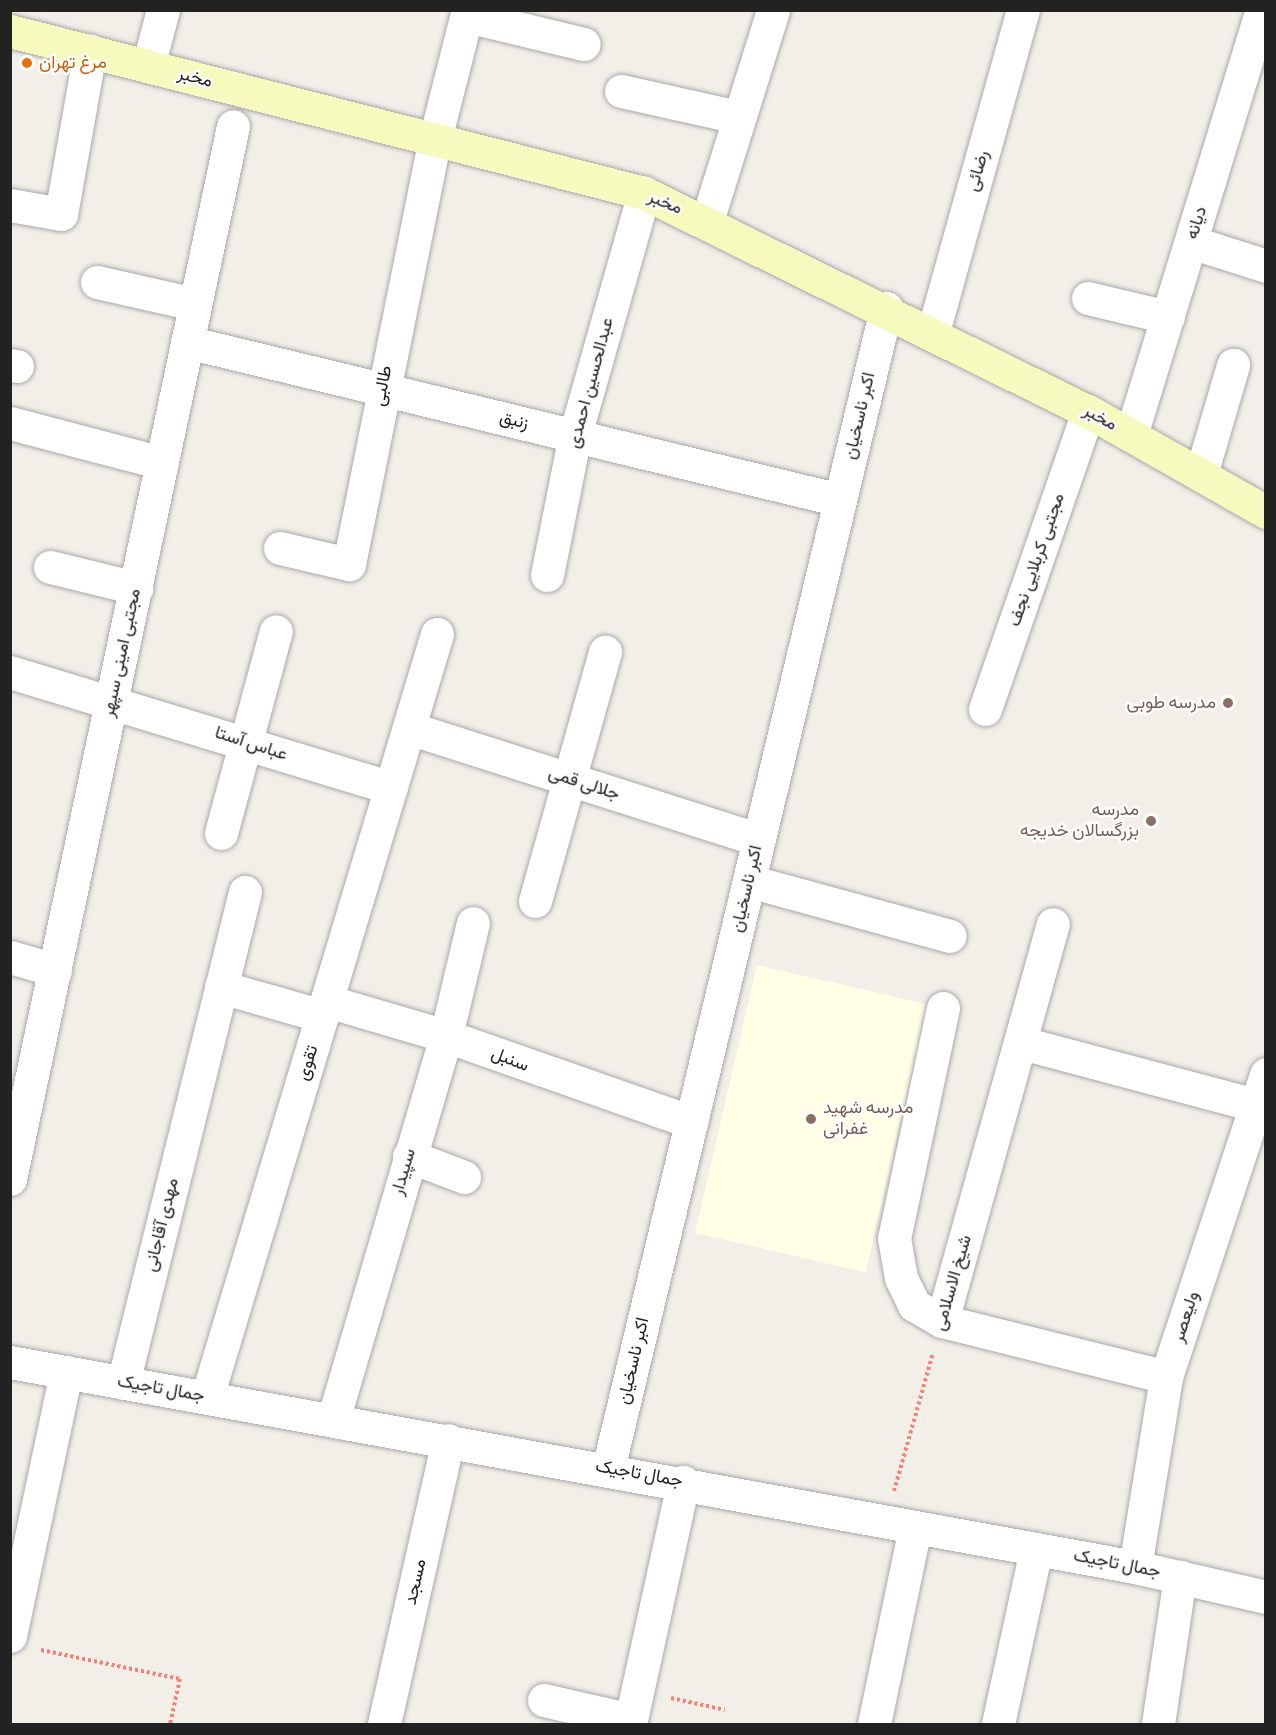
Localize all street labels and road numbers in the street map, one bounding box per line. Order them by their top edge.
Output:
street label: مخبر [175,63,215,93]
street label: رضائی [962,148,994,194]
street label: مخبر [645,186,685,220]
street label: دیانه [1182,204,1212,242]
street label: عبدالحسین احمدی [563,315,619,451]
street label: طالبی [368,364,398,408]
street label: اکبر ناسخیان [840,370,880,462]
street label: مخبر [1079,400,1121,436]
street label: زنبق [497,407,531,435]
street label: مجتبی کربلایی نجف [1004,490,1070,630]
street label: مجتبی امینی سپهر [98,587,146,719]
street label: عباس آستا [212,722,290,766]
street label: جلالی قمی [546,762,622,806]
street label: اکبر ناسخیان [727,843,767,935]
street label: تقوی [292,1043,324,1083]
street label: سنبل [488,1043,532,1077]
street label: سپیدار [387,1146,421,1198]
street label: مهدی آقاجانی [140,1176,184,1274]
street label: شیخ الاسلامی [929,1233,977,1333]
street label: ولیعصر [1168,1289,1204,1345]
street label: اکبر ناسخیان [614,1315,654,1407]
street label: جمال تاجیک [116,1371,206,1407]
street label: جمال تاجیک [594,1456,684,1492]
street label: جمال تاجیک [1072,1545,1162,1583]
street label: مسجد [400,1557,432,1607]

